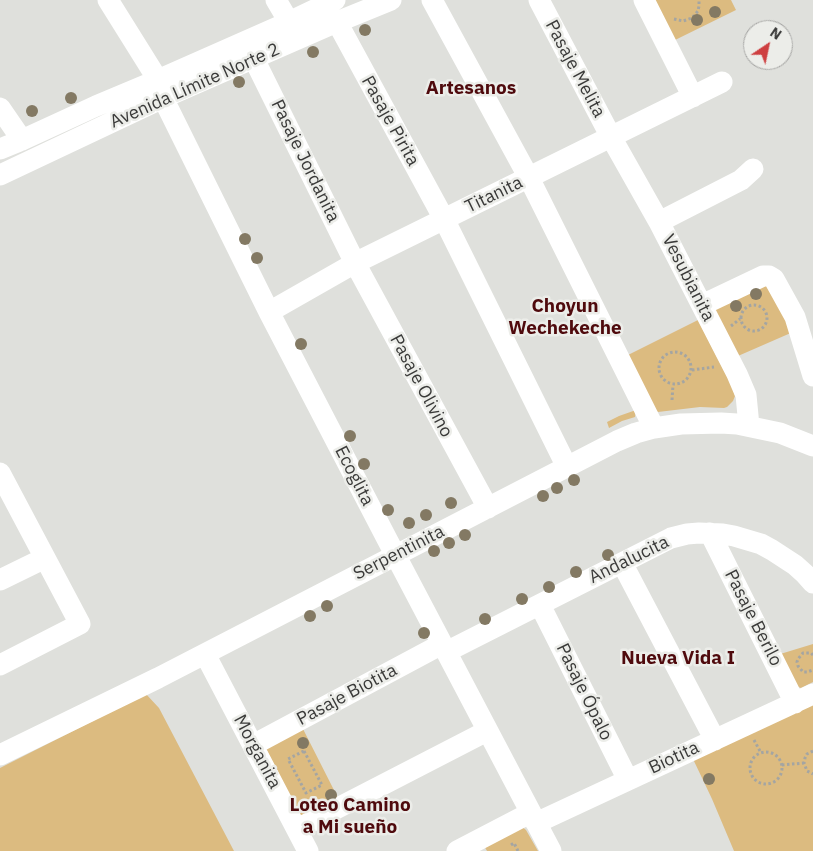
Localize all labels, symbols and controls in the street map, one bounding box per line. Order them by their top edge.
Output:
street label: Pasaje Melita [540,17,610,121]
north arrow [743,20,793,70]
text: N [767,23,785,44]
street label: Avenida Límite Norte 2 [107,39,283,133]
street label: Pasaje Pirita [356,72,424,170]
district label: Artesanos [426,78,516,100]
street label: Pasaje Jordanita [266,96,344,226]
street label: Titanita [462,172,526,218]
street label: Vesubianita [657,231,719,325]
district label: Choyun Wechekeche [508,296,622,340]
street label: Pasaje Olivino [385,331,457,441]
street label: Ecoglita [330,443,378,509]
street label: Serpentinita [350,521,448,585]
street label: Andalucita [585,531,673,589]
street label: Pasaje Berilo [720,566,786,670]
street label: Pasaje Ópalo [551,640,617,744]
district label: Nueva Vida I [621,648,735,670]
street label: Pasaje Biotita [293,660,401,730]
street label: Morganita [229,711,285,793]
street label: Biotita [645,737,703,779]
district label: Loteo Camino a Mi sueño [289,795,411,839]

